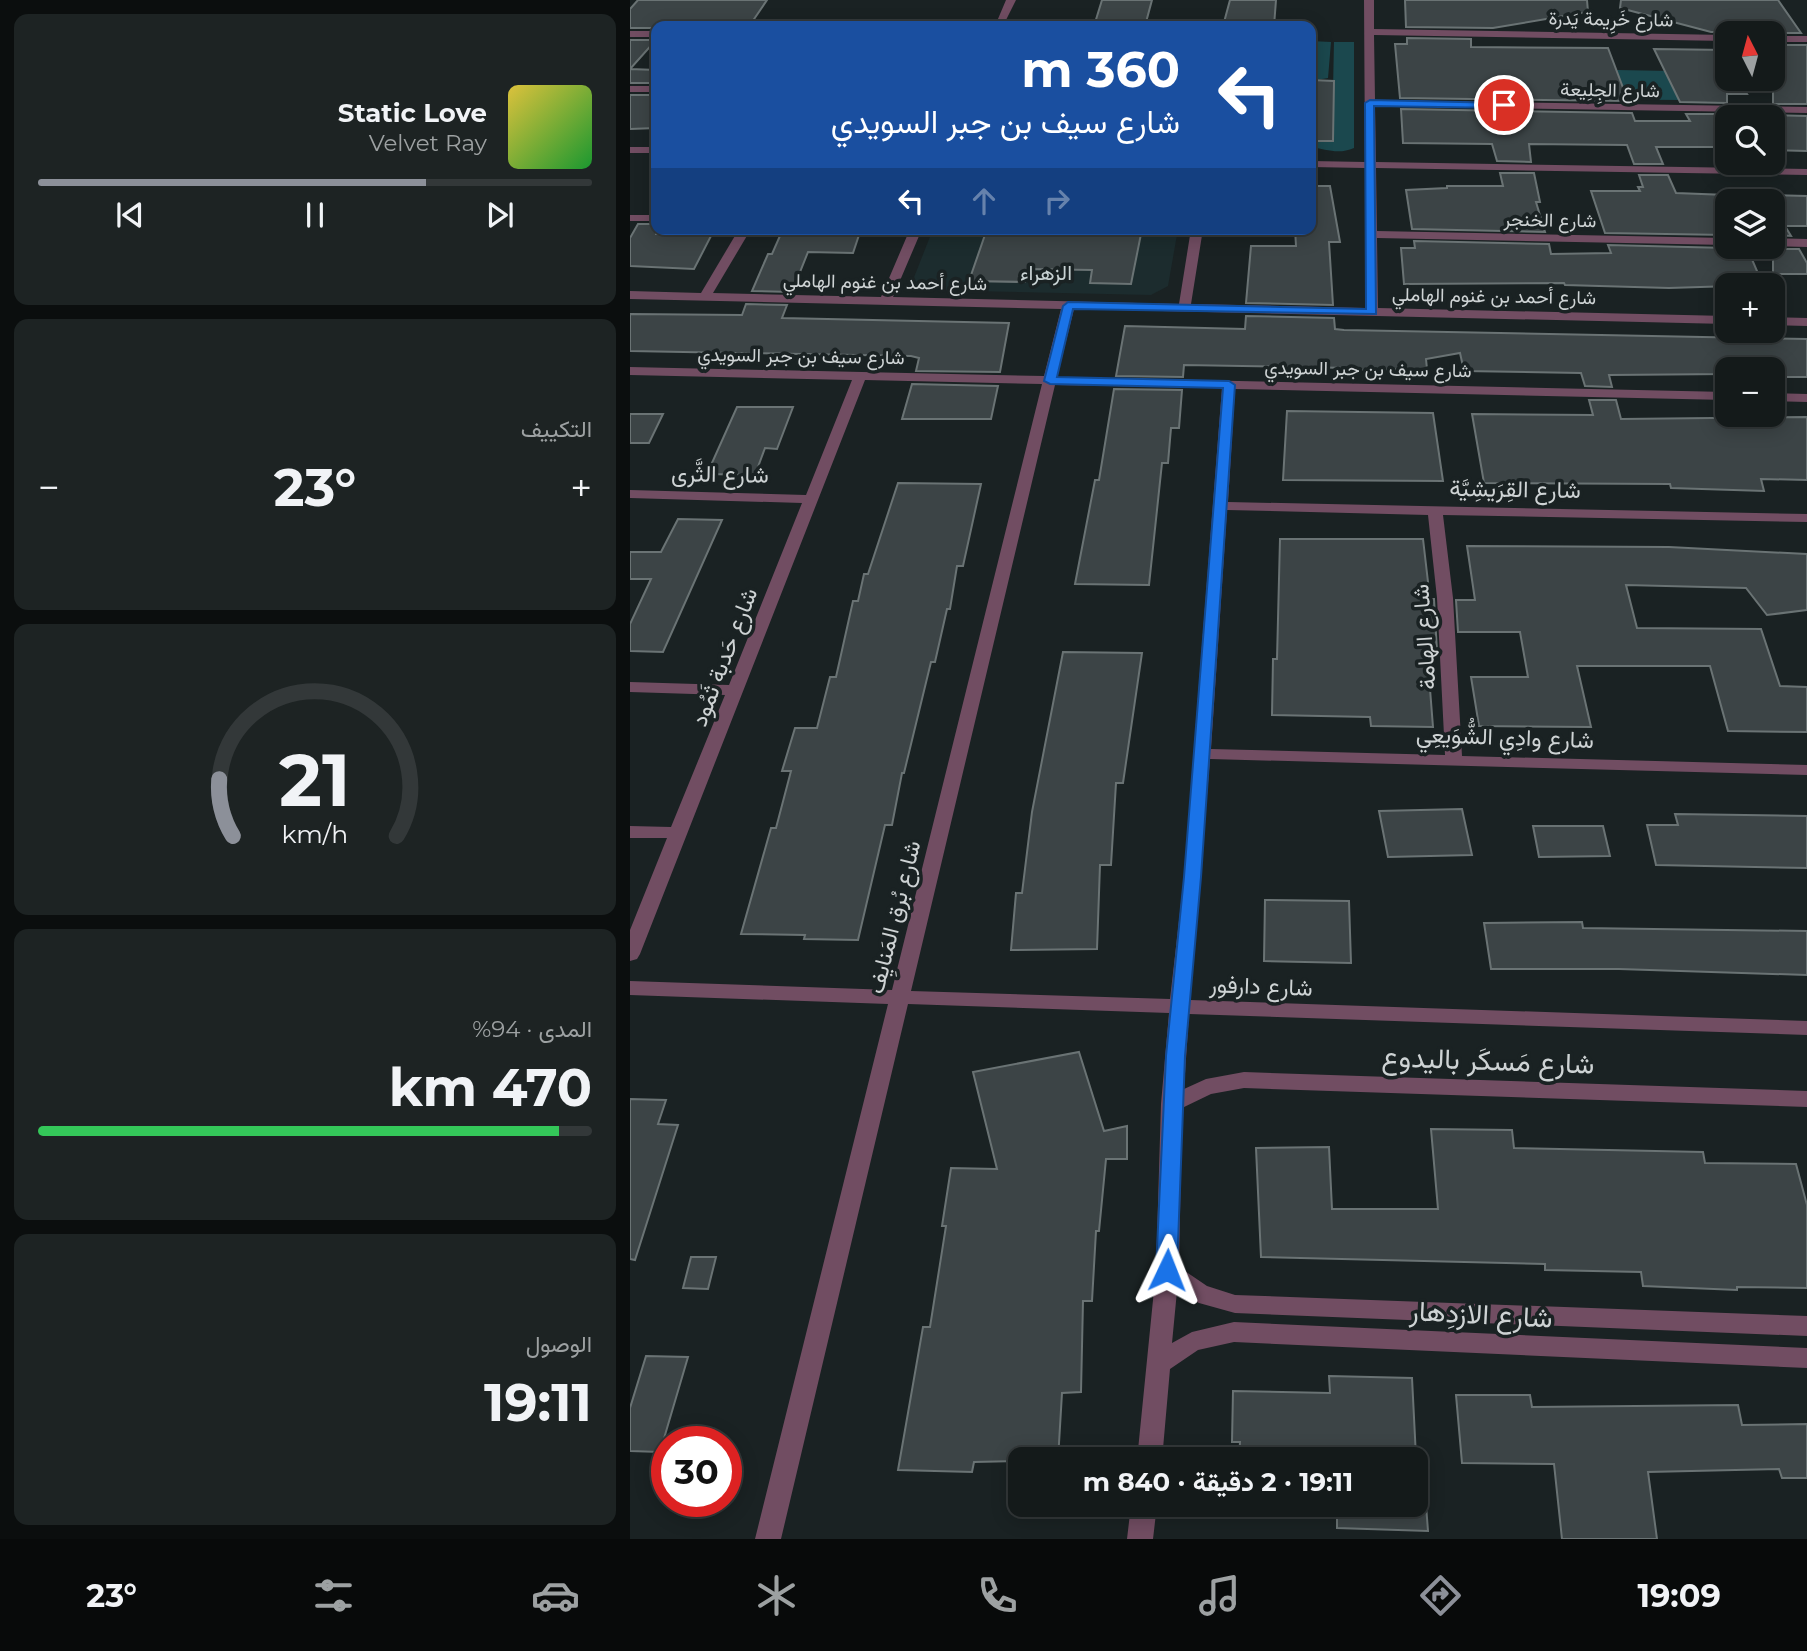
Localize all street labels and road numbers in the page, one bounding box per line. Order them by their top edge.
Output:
street label: شارع خَرِيمة يَدرة [1548,6,1674,35]
street label: شارع الجِلِيعة [1560,78,1660,105]
street label: شارع الخنجر [1502,208,1597,233]
street label: شارع أحمد بن غنوم الهاملي [783,269,987,299]
street label: شارع أحمد بن غنوم الهاملي [1392,283,1596,313]
street label: شارع سيف بن جبر السويدي [697,343,905,373]
street label: شارع سيف بن جبر السويدي [1264,356,1472,386]
street label: شارع الثَّرى [671,458,769,491]
street label: شارع القِرَيشِيَّة [1449,474,1581,506]
street label: شارع الهامة [1406,583,1444,691]
street label: شارع حَدبة ثَمُود [685,584,765,731]
street label: شارع وادِي الشُّوَيعِي [1415,715,1595,759]
street label: شارع بُرق المَنايِف [861,838,930,997]
street label: شارع دارفور [1208,970,1313,1004]
street label: شارع مَسكَر باليدوع [1381,1039,1595,1083]
street label: شارع الازدِهار [1407,1293,1553,1337]

